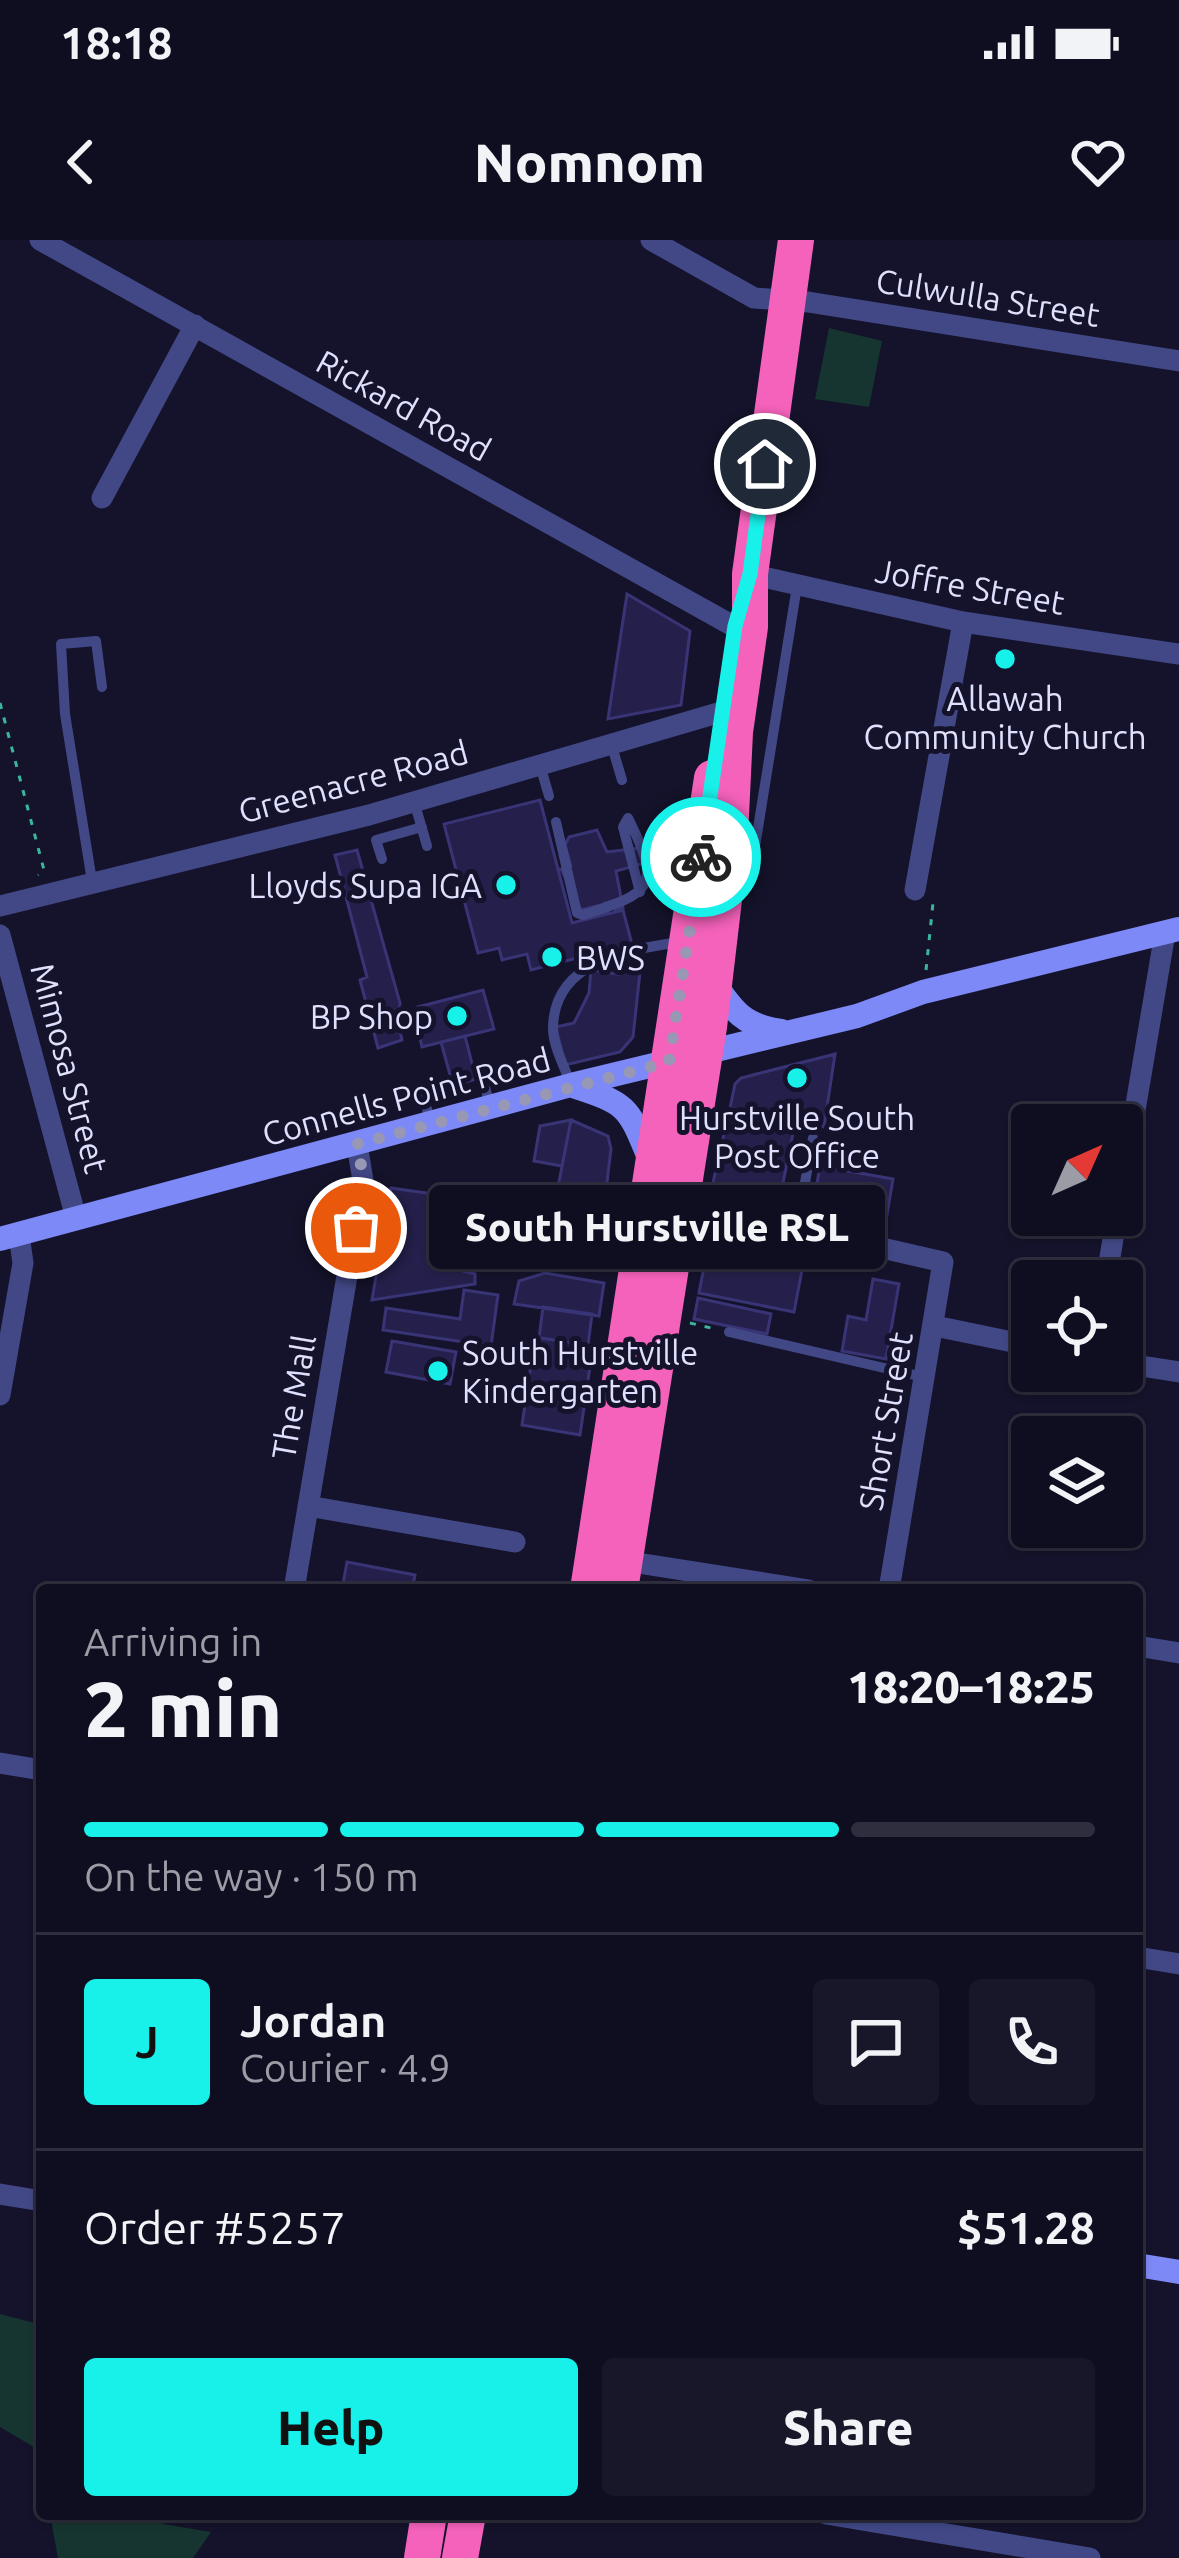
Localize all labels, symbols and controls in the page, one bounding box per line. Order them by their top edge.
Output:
text: 18:18 [60,17,173,68]
icon: back [48,129,114,195]
icon: heart [1065,129,1131,195]
text: Nomnom [474,132,705,192]
street label: Culwulla Street [874,261,1102,333]
street label: Rickard Road [311,342,497,468]
pin [714,413,816,515]
icon: home [732,431,798,497]
street label: Joffre Street [873,551,1067,621]
marker: Allawah Community Church [992,646,1018,672]
place label: Allawah Community Church [863,680,1147,755]
street label: Greenacre Road [234,733,472,829]
courier [641,797,761,917]
icon: bike [668,824,734,890]
place label: Lloyds Supa IGA [249,867,483,904]
marker: Lloyds Supa IGA [493,872,519,898]
place label: BWS [576,939,645,976]
marker: BWS [539,944,565,970]
street label: Mimosa Street [24,959,116,1177]
place label: BP Shop [310,998,433,1035]
marker: BP Shop [444,1003,470,1029]
street label: Connells Point Road [258,1040,554,1152]
marker: Hurstville South Post Office [784,1065,810,1091]
place label: Hurstville South Post Office [679,1099,915,1174]
north arrow [1011,1104,1143,1236]
map controls [1011,1104,1143,1548]
pin [305,1177,407,1279]
callout: South Hurstville RSL [428,1186,884,1270]
icon: bag [323,1195,389,1261]
text: South Hurstville RSL [465,1205,849,1248]
button: locate [1011,1260,1143,1392]
street label: Short Street [851,1329,919,1513]
street label: The Mall [264,1332,322,1462]
place label: South Hurstville Kindergarten [462,1334,698,1409]
marker: South Hurstville Kindergarten [425,1358,451,1384]
button: layers [1011,1416,1143,1548]
text: Arriving in [84,1620,262,1663]
text: 18:20–18:25 [847,1661,1095,1712]
text: 2 min [84,1664,282,1752]
text: On the way · 150 m [84,1855,419,1898]
button: chat [813,1979,939,2105]
button: phone [969,1979,1095,2105]
text: Jordan [240,1995,386,2046]
text: J [135,2016,159,2067]
text: Courier · 4.9 [240,2046,451,2089]
text: Order #5257 [84,2202,346,2253]
text: $51.28 [957,2202,1095,2253]
button: Help [84,2358,578,2496]
button: Share [602,2358,1095,2496]

